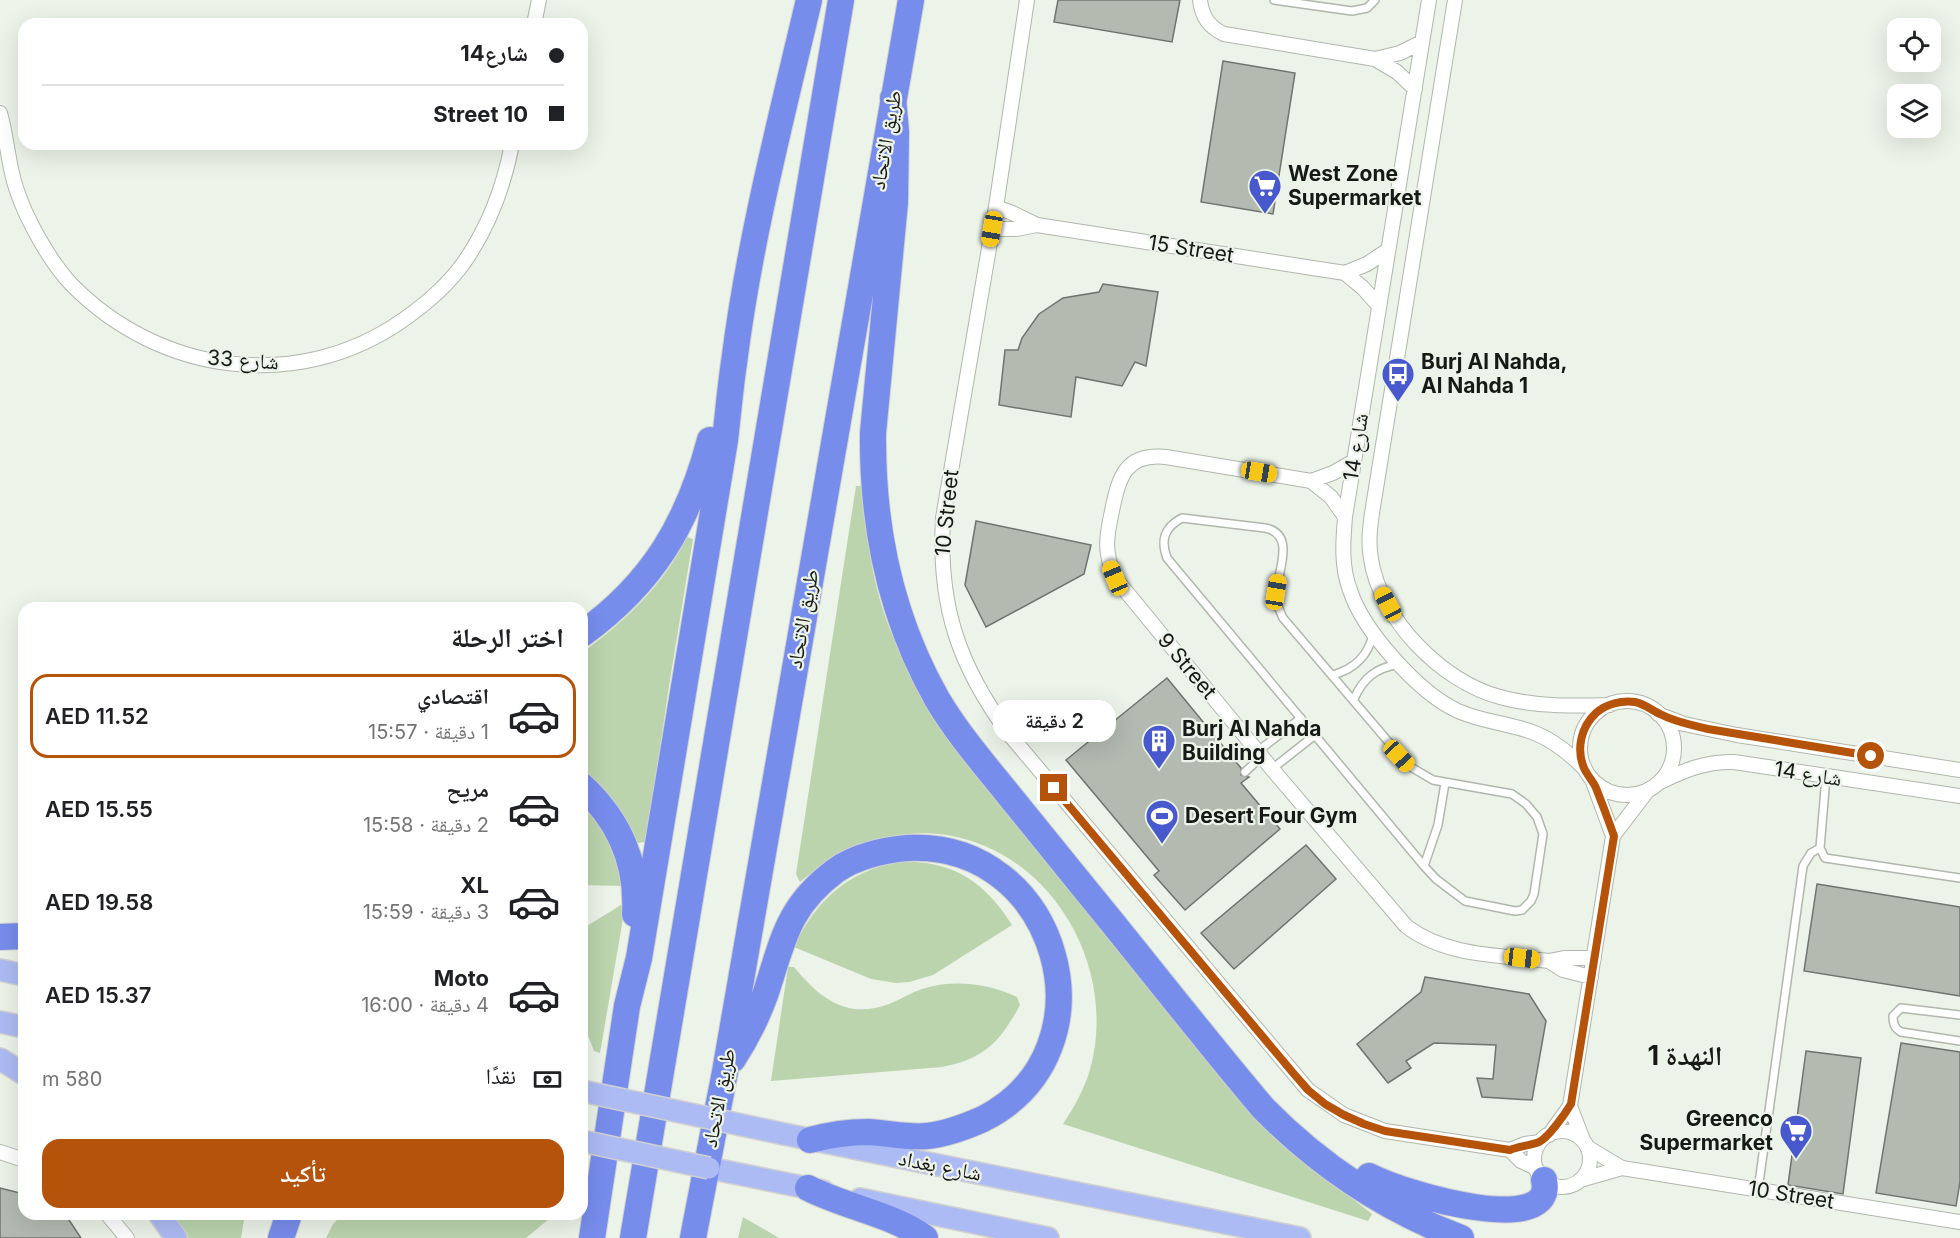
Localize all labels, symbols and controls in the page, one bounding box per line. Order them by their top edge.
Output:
map controls [1887,18,1941,138]
button: locate [1887,18,1941,72]
text: شارع14 [460,40,528,66]
button: layers [1887,84,1941,138]
street label: طريق الاتحاد [865,88,907,192]
text: 10 Street [433,101,528,127]
place label: West Zone Supermarket [1288,161,1422,210]
supermarket icon: West Zone Supermarket [1247,168,1283,215]
car [980,210,1004,248]
street label: 15 Street [1146,229,1236,268]
street label: شارع 33 [206,345,280,375]
place label: Burj Al Nahda, Al Nahda 1 [1421,349,1568,398]
bus stop icon: Burj Al Nahda, Al Nahda 1 [1380,356,1416,403]
street label: شارع 14 [1338,411,1374,483]
car [1240,460,1278,484]
street label: 10 Street [930,468,963,557]
car [1100,558,1130,598]
street label: طريق الاتحاد [782,567,824,671]
car [1264,573,1288,611]
car [1372,584,1404,624]
text: اختر الرحلة [451,621,564,654]
street label: 9 Street [1153,628,1222,704]
text: اقتصادي [417,683,489,709]
icon: car [507,689,561,743]
callout: 2 دقيقة [992,701,1116,743]
text: AED 11.52 [45,703,149,729]
text: 2 دقيقة [1025,709,1084,733]
place label: Burj Al Nahda Building [1182,716,1322,765]
text: 1 دقيقة · 15:57 [368,720,489,744]
building icon: Burj Al Nahda Building [1141,723,1177,770]
car [1380,737,1418,775]
route start [1857,742,1884,769]
street label: شارع 14 [1772,756,1844,792]
route end [1040,774,1067,801]
text: مريح [446,776,489,802]
icon: car [507,782,561,836]
text: AED 15.55 [45,796,153,822]
sports icon: Desert Four Gym [1144,798,1180,845]
place label: Desert Four Gym [1185,803,1357,828]
text: 2 دقيقة · 15:58 [363,813,489,837]
text: XL [460,872,489,898]
icon: car [507,875,561,929]
text: AED 19.58 [45,889,153,915]
text: 3 دقيقة · 15:59 [363,900,489,924]
car [1503,947,1541,969]
text: Moto [434,965,489,991]
icon: car [507,968,561,1022]
text: AED 15.37 [45,982,152,1008]
text: 4 دقيقة · 16:00 [361,993,489,1017]
district label: النهدة 1 [1648,1039,1722,1072]
street label: طريق الاتحاد [697,1046,741,1150]
text: نقدًا [486,1063,516,1089]
icon: cash [531,1063,564,1096]
text: 580 m [42,1067,102,1091]
place label: Greenco Supermarket [1640,1106,1773,1155]
supermarket icon: Greenco Supermarket [1778,1113,1814,1160]
button: تأكيد [42,1139,564,1208]
street label: شارع بغداد [896,1145,984,1187]
street label: 10 Street [1746,1175,1836,1214]

